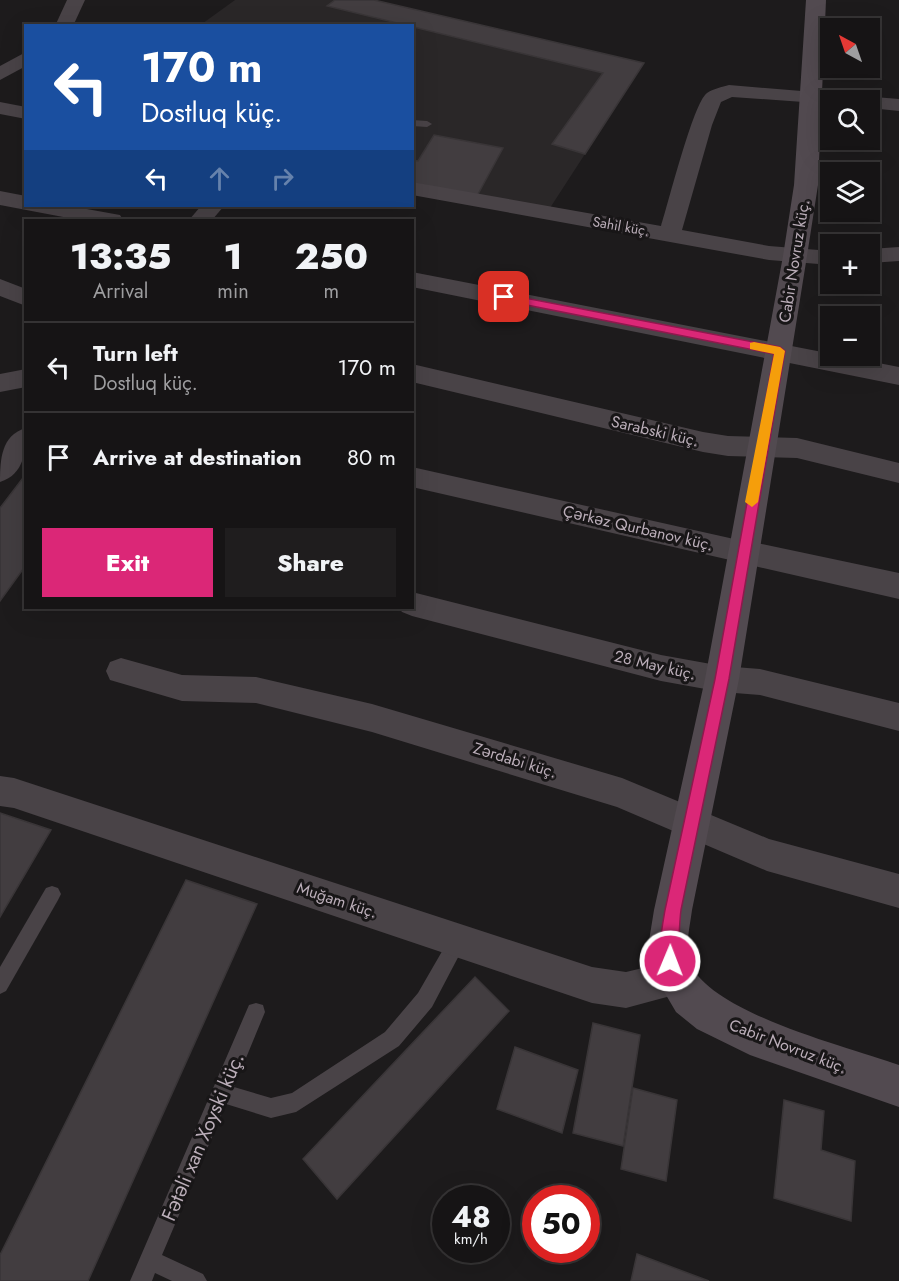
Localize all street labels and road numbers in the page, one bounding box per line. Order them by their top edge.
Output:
street label: Cabir Novruz küç. [773,198,815,324]
street label: Sahil küç. [591,211,651,241]
street label: Sarabski küç. [609,410,701,452]
street label: Çərkəz Qurbanov küç. [561,500,715,556]
street label: 28 May küç. [612,644,698,686]
street label: Zərdabi küç. [471,736,559,784]
street label: Muğam küç. [294,876,380,924]
street label: Cabir Novruz küç. [726,1013,850,1079]
street label: Fətəli xan Xoyski küç. [154,1048,252,1226]

